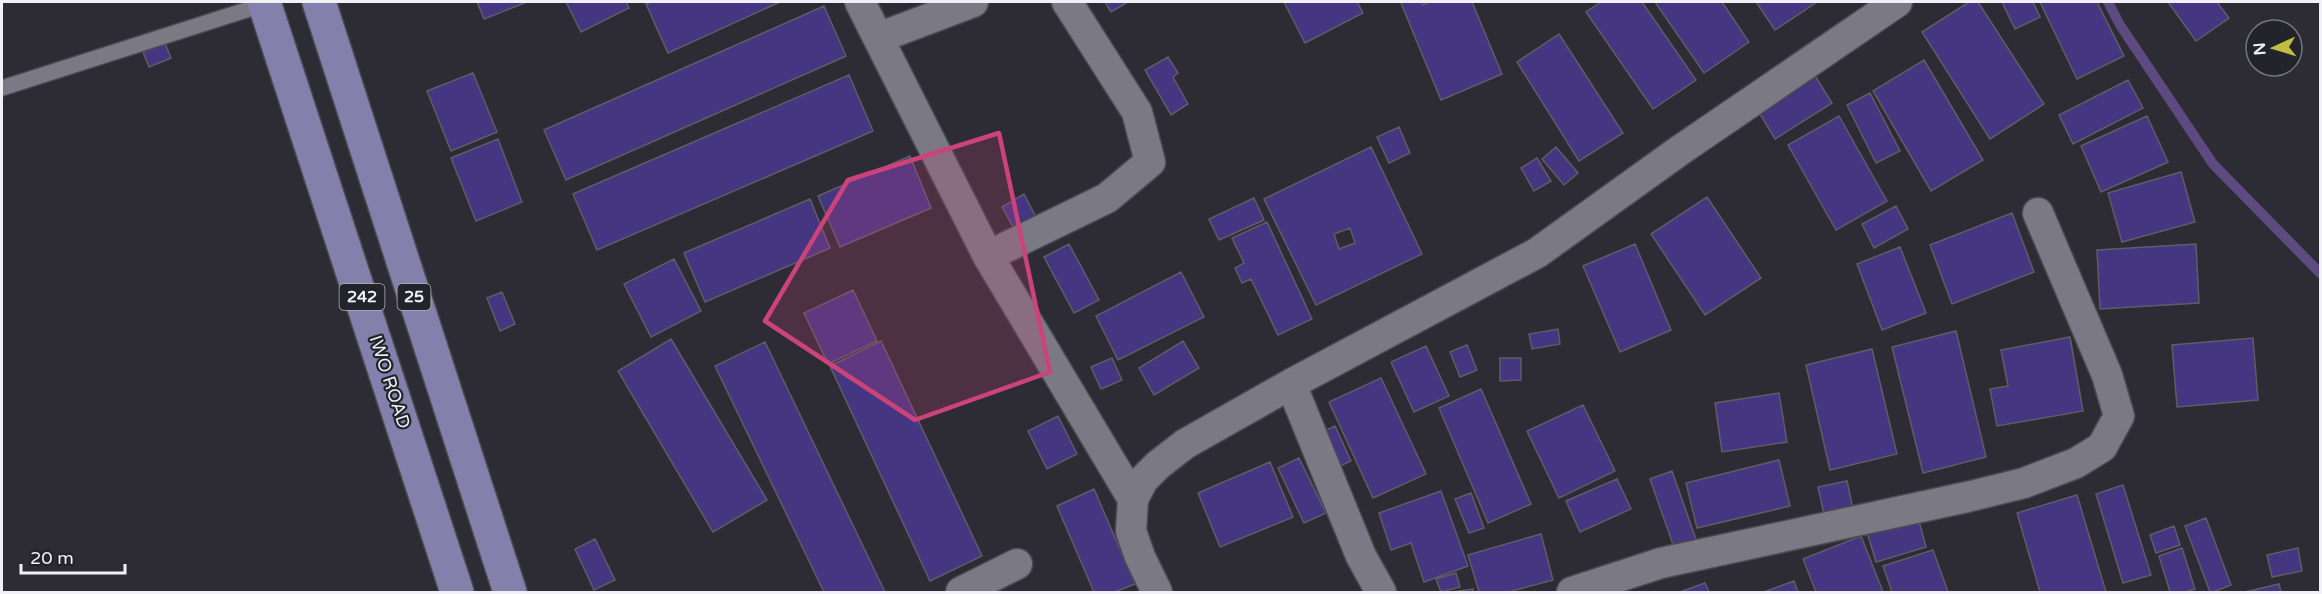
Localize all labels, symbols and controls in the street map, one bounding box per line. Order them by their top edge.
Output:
north arrow [2244,18,2304,78]
text: N [2250,42,2270,56]
road number: 242 [340,284,385,310]
road number: 25 [398,284,430,310]
street label: IWO ROAD [365,333,415,431]
scale bar [21,537,124,575]
text: 20 m [30,547,74,569]

